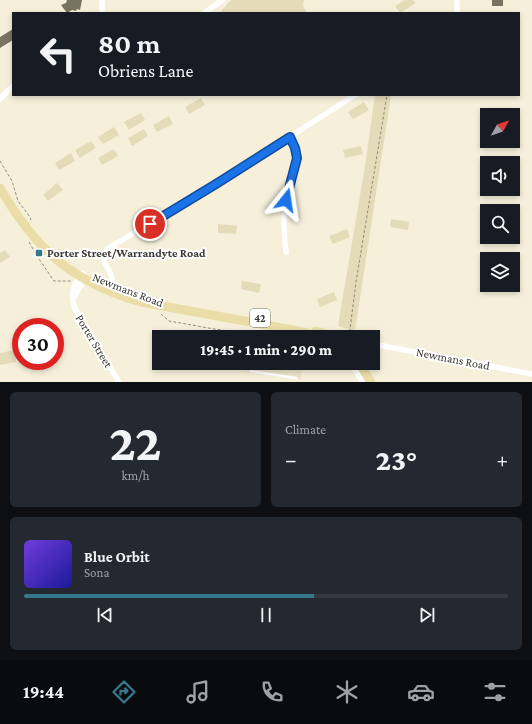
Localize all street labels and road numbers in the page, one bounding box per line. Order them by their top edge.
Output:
street label: Newmans Road [91,270,166,310]
road number: 42 [250,309,270,327]
street label: Porter Street [73,312,116,371]
street label: Newmans Road [415,345,492,373]

